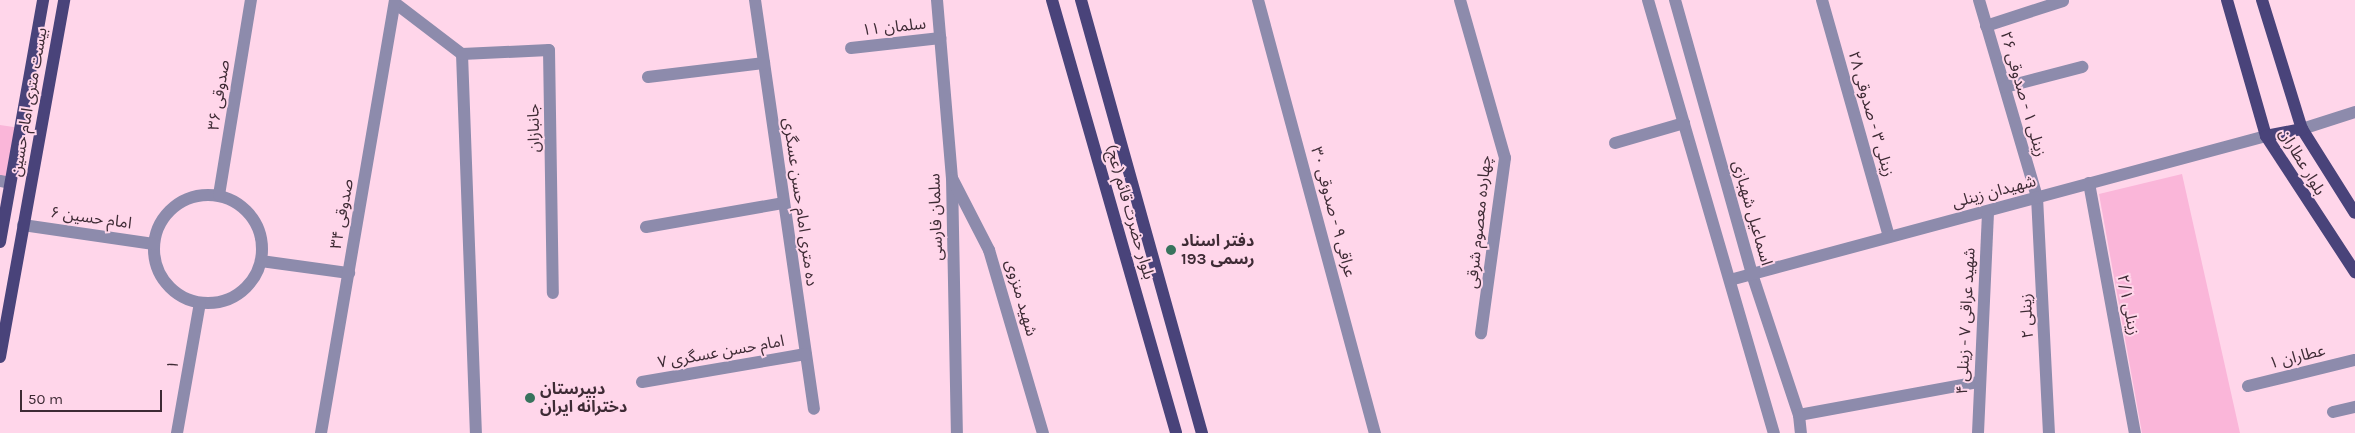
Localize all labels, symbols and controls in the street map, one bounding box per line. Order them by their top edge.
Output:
street label: سلمان ۱۱ [861,14,927,40]
street label: بیست متری امام حسین [6,26,52,178]
street label: زینلی ۱ - صدوقی ۲۶ [1996,29,2050,159]
street label: زینلی ۳ - صدوقی ۲۸ [1844,49,1898,179]
street label: صدوقی ۳۶ [204,58,234,132]
street label: جانبازان [524,103,544,153]
street label: ده متری امام حسن عسگری [779,117,821,287]
street label: بلوار عطاران [2275,125,2329,199]
street label: بلوار حضرت قائم (عج) [1102,142,1158,282]
street label: عراقی ۹ - صدوقی ۳۰ [1306,145,1360,279]
street label: چهارده معصوم شرقی [1462,154,1496,290]
street label: اسماعیل شهبازی [1728,158,1776,268]
street label: شهیدان زینلی [1950,172,2038,212]
street label: سلمان فارسی [925,173,947,261]
street label: صدوقی ۳۴ [326,177,358,251]
street label: امام حسین ۶ [49,203,133,233]
place label: دفتر اسناد رسمی 193 [1181,231,1255,269]
marker: دفتر اسناد رسمی 193 [1165,244,1177,256]
street label: شهید عراقی ۷ - زینلی ۴ [1953,247,1979,395]
street label: شهید منزوی [1001,258,1041,338]
street label: زینلی ۲/۱ [2113,273,2143,337]
street label: زینلی ۲ [2016,293,2038,339]
street label: امام حسن عسگری ۷ [656,331,786,373]
street label: عطاران ۱ [2267,341,2327,373]
street label: ۱ [163,359,183,371]
place label: دبیرستان دخترانه ایران [540,379,627,417]
scale bar [22,380,165,412]
text: 50 m [28,390,63,408]
marker: دبیرستان دخترانه ایران [524,392,536,404]

